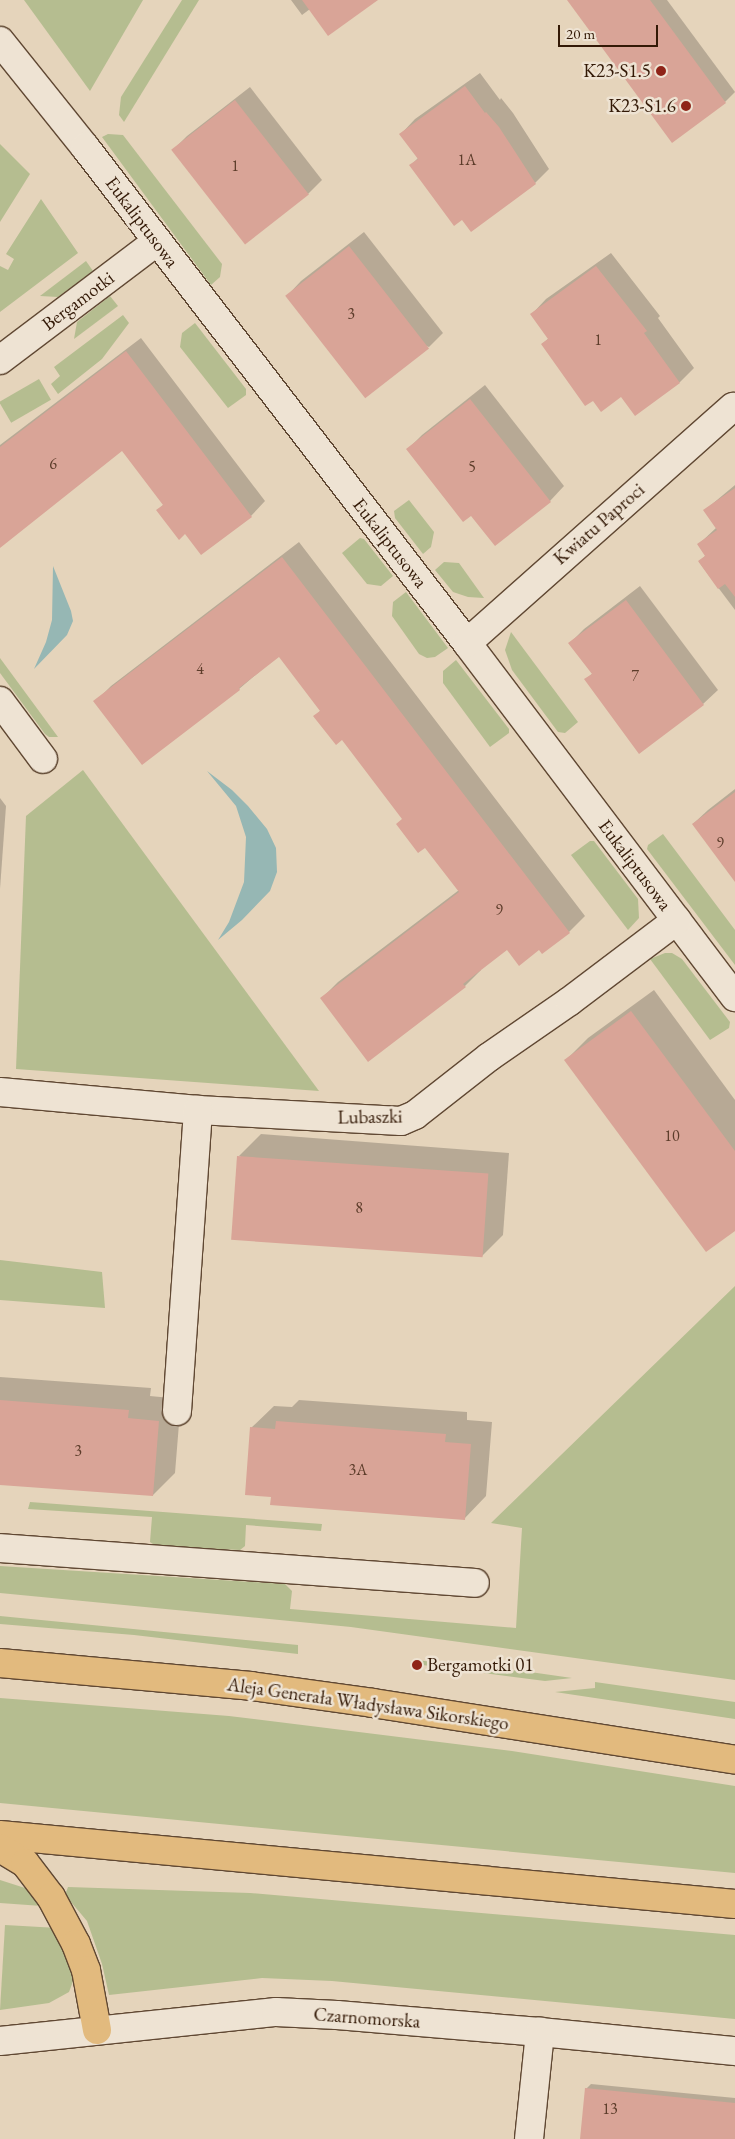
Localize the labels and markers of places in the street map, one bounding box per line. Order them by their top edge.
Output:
place label: K23-S1.5 [583,60,651,82]
marker: K23-S1.5 [655,65,667,77]
place label: K23-S1.6 [608,95,676,117]
marker: K23-S1.6 [680,100,692,112]
place label: Bergamotki 01 [427,1654,534,1676]
marker: Bergamotki 01 [411,1659,423,1671]

